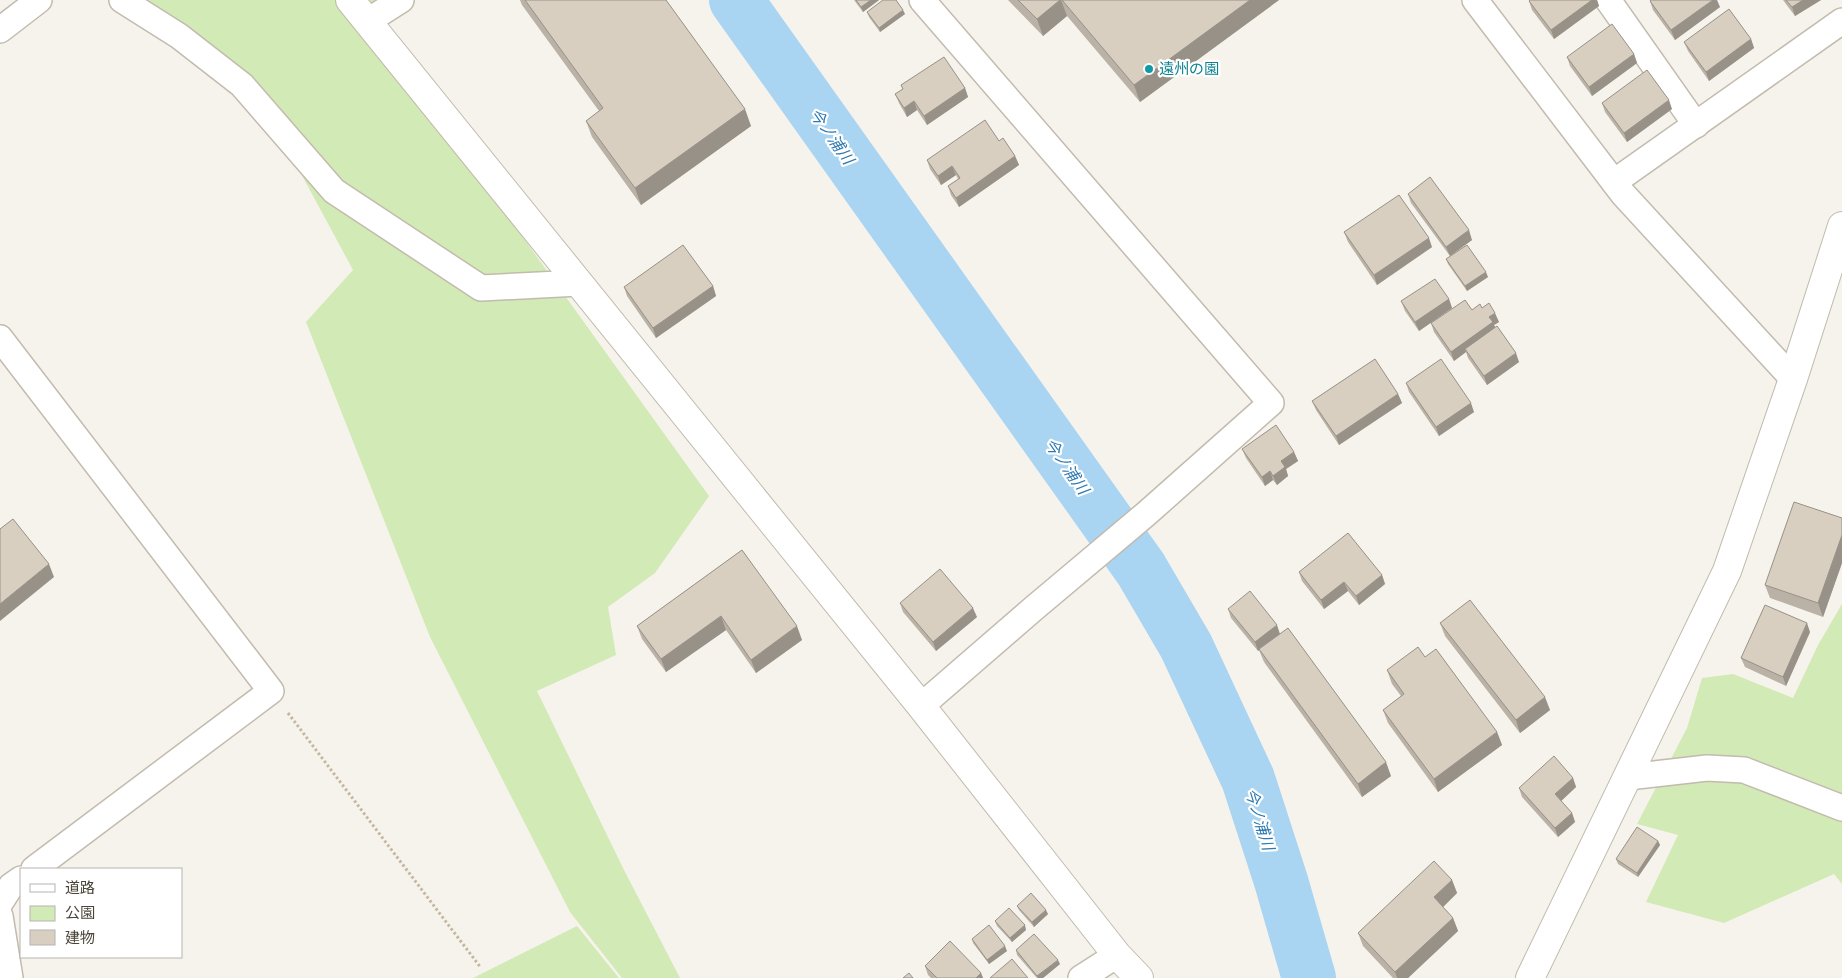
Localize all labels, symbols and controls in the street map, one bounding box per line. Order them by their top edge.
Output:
place label: 遠州の園 [1159,60,1219,78]
marker: 遠州の園 [1143,63,1155,75]
water label: 今ノ浦川 [805,105,859,170]
water label: 今ノ浦川 [1040,435,1094,500]
water label: 今ノ浦川 [1241,786,1279,854]
legend [20,868,182,958]
text: 道路 [65,879,95,897]
text: 公園 [65,904,95,922]
text: 建物 [65,929,95,947]

